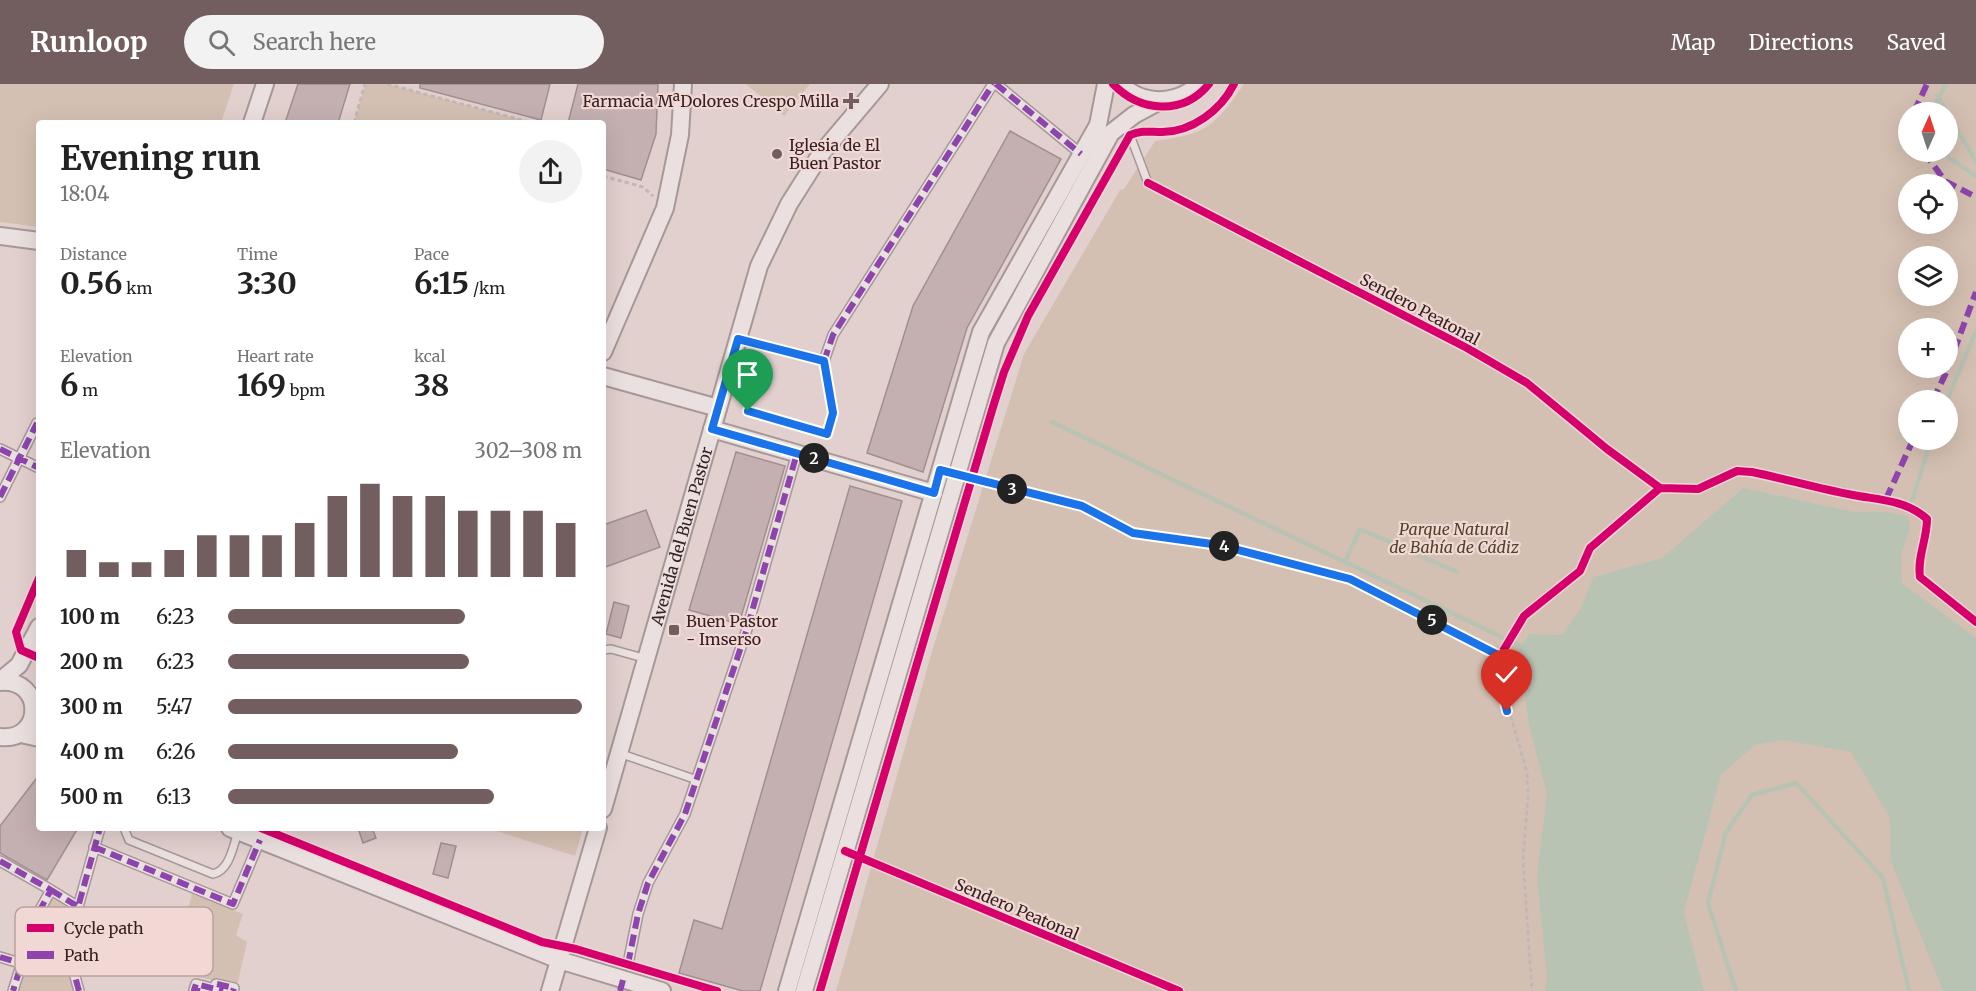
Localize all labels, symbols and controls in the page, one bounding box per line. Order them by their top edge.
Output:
search box [184,15,604,69]
text: Runloop [30,24,148,60]
icon: search [205,26,238,59]
text: Search here [253,28,376,56]
text: Map [1671,29,1715,56]
text: Directions [1748,29,1853,56]
text: Saved [1886,29,1946,56]
place label: Farmacia MªDolores Crespo Milla [582,91,839,111]
marker: Farmacia MªDolores Crespo Milla [844,94,858,108]
north arrow [1898,102,1958,162]
map controls [1898,102,1958,450]
place label: Iglesia de El Buen Pastor [789,135,881,173]
text: Evening run [60,138,260,179]
button: share [519,140,582,203]
marker: Iglesia de El Buen Pastor [770,147,784,161]
button: locate [1898,174,1958,234]
text: 18:04 [60,181,109,206]
text: Distance [60,244,127,264]
text: Time [237,244,278,264]
text: Pace [414,244,449,264]
button: layers [1898,246,1958,306]
text: 0.56 [60,264,122,302]
text: 3:30 [237,264,297,302]
text: 6:15 [414,264,469,302]
street label: Sendero Peatonal [1357,269,1483,349]
text: km [122,278,152,298]
text: /km [469,278,505,298]
button: + [1898,318,1958,378]
text: Elevation [60,346,133,366]
text: Heart rate [237,346,314,366]
text: kcal [414,346,445,366]
pin [722,349,773,411]
icon: arrive [731,358,764,391]
text: 6 [60,366,78,404]
text: 169 [237,366,286,404]
text: 38 [414,366,450,404]
text: m [78,380,98,400]
text: bpm [286,380,325,400]
button: − [1898,390,1958,450]
text: Elevation [60,438,151,463]
text: 302–308 m [475,438,582,463]
pin: 2 [799,443,829,473]
street label: Avenida del Buen Pastor [646,445,717,629]
text: 2 [809,448,819,468]
pin: 3 [997,474,1027,504]
text: 3 [1007,479,1017,499]
park label: Parque Natural de Bahía de Cádiz [1389,519,1520,557]
pin: 4 [1209,531,1239,561]
text: 4 [1219,536,1229,556]
text: 100 m [60,604,120,629]
text: 6:23 [156,604,195,629]
pin: 5 [1417,605,1447,635]
text: 5 [1427,610,1437,630]
place label: Buen Pastor - Imserso [686,611,778,649]
marker: Buen Pastor - Imserso [667,623,681,637]
text: 200 m [60,649,123,674]
text: 6:23 [156,649,195,674]
pin [1481,649,1532,711]
icon: check [1490,658,1523,691]
text: 300 m [60,694,123,719]
text: 5:47 [156,694,192,719]
text: 400 m [60,739,124,764]
text: 6:26 [156,739,196,764]
text: 500 m [60,784,123,809]
text: 6:13 [156,784,192,809]
street label: Sendero Peatonal [952,874,1082,944]
legend [15,907,213,976]
text: Cycle path [64,918,144,938]
text: Path [64,945,100,965]

